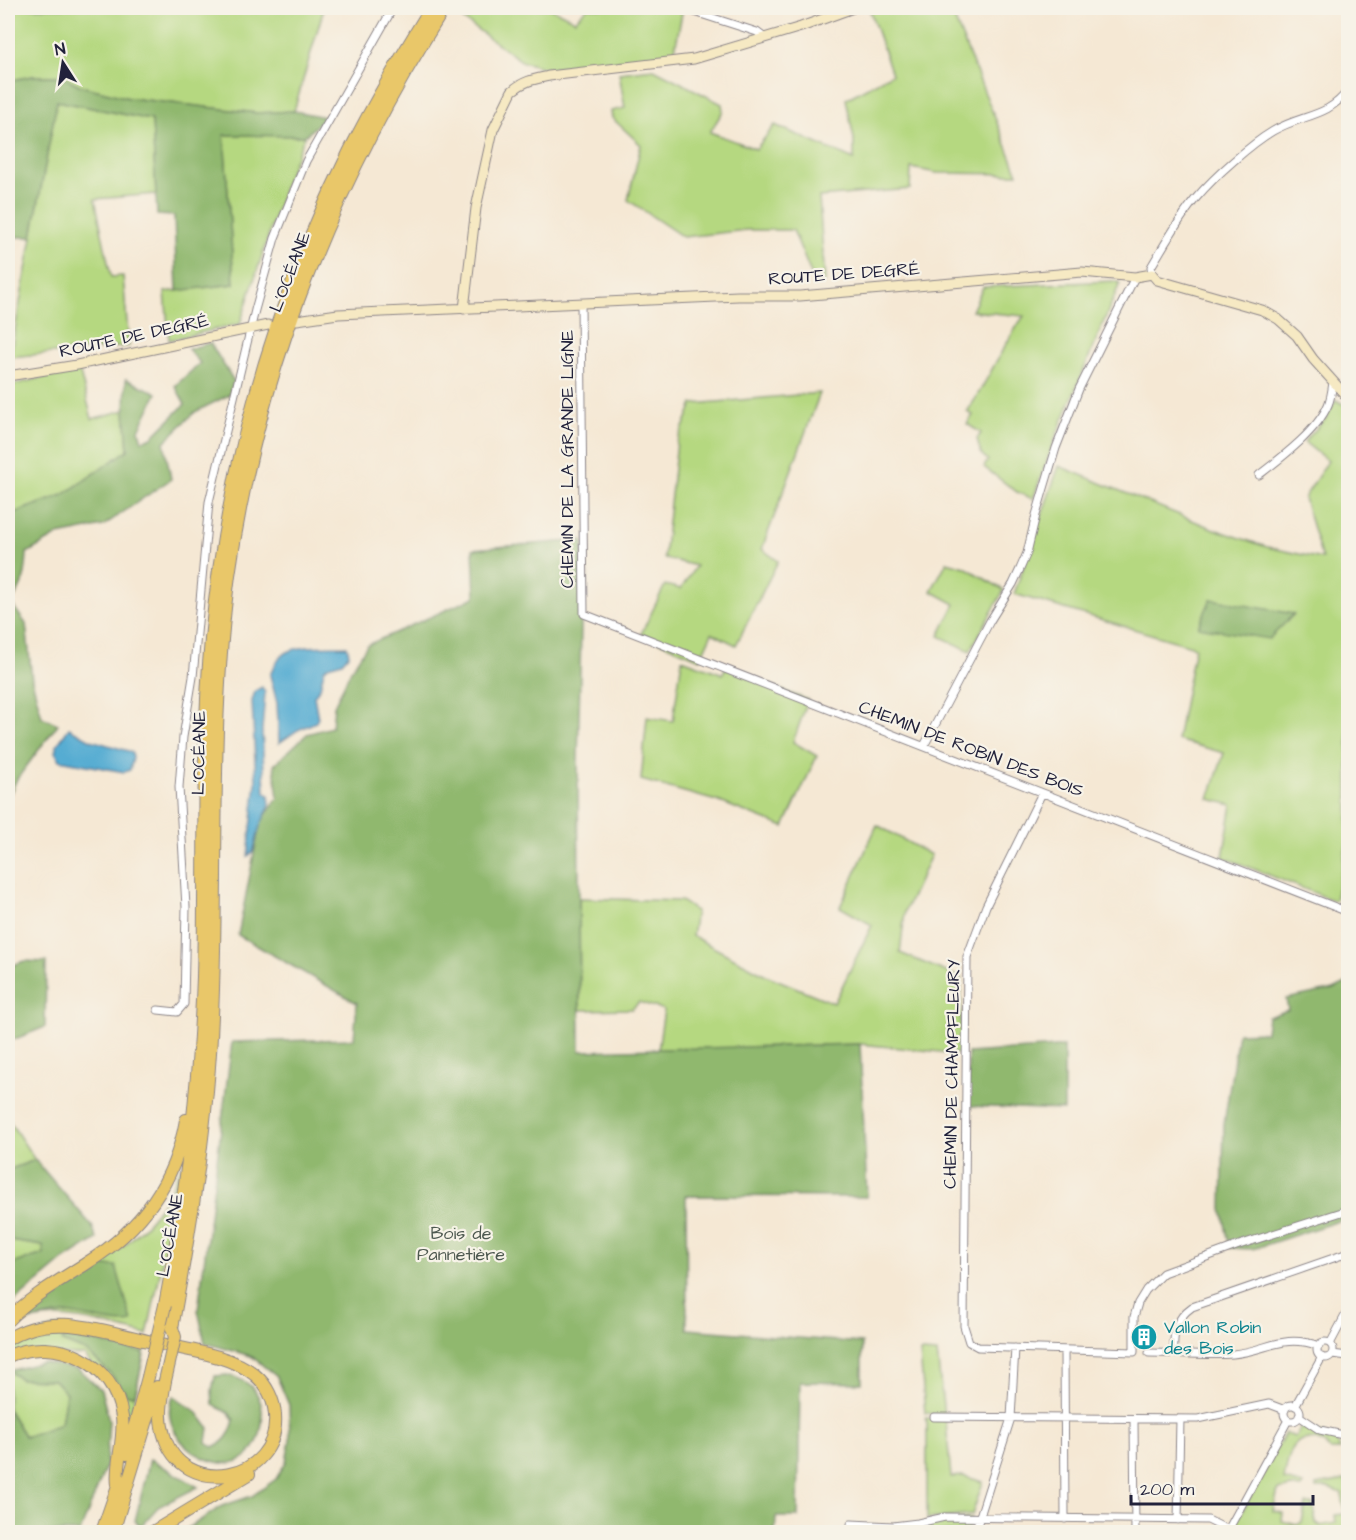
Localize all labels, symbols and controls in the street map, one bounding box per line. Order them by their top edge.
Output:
north arrow [33,33,93,93]
text: N [53,38,67,61]
street label: L’OCÉANE [263,228,317,316]
street label: ROUTE DE DEGRÉ [767,256,921,292]
street label: ROUTE DE DEGRÉ [57,308,211,364]
street label: CHEMIN DE LA GRANDE LIGNE [555,329,580,588]
street label: CHEMIN DE ROBIN DES BOIS [855,694,1087,804]
street label: L’OCÉANE [186,710,212,795]
street label: CHEMIN DE CHAMPFLEURY [937,959,967,1189]
street label: L’OCÉANE [150,1191,190,1279]
park label: Bois de Pannetière [417,1221,505,1267]
place label: Vallon Robin des Bois [1164,1315,1261,1361]
building icon: Vallon Robin des Bois [1129,1322,1159,1352]
scale bar [1131,1468,1312,1506]
text: 200 m [1140,1477,1194,1502]

